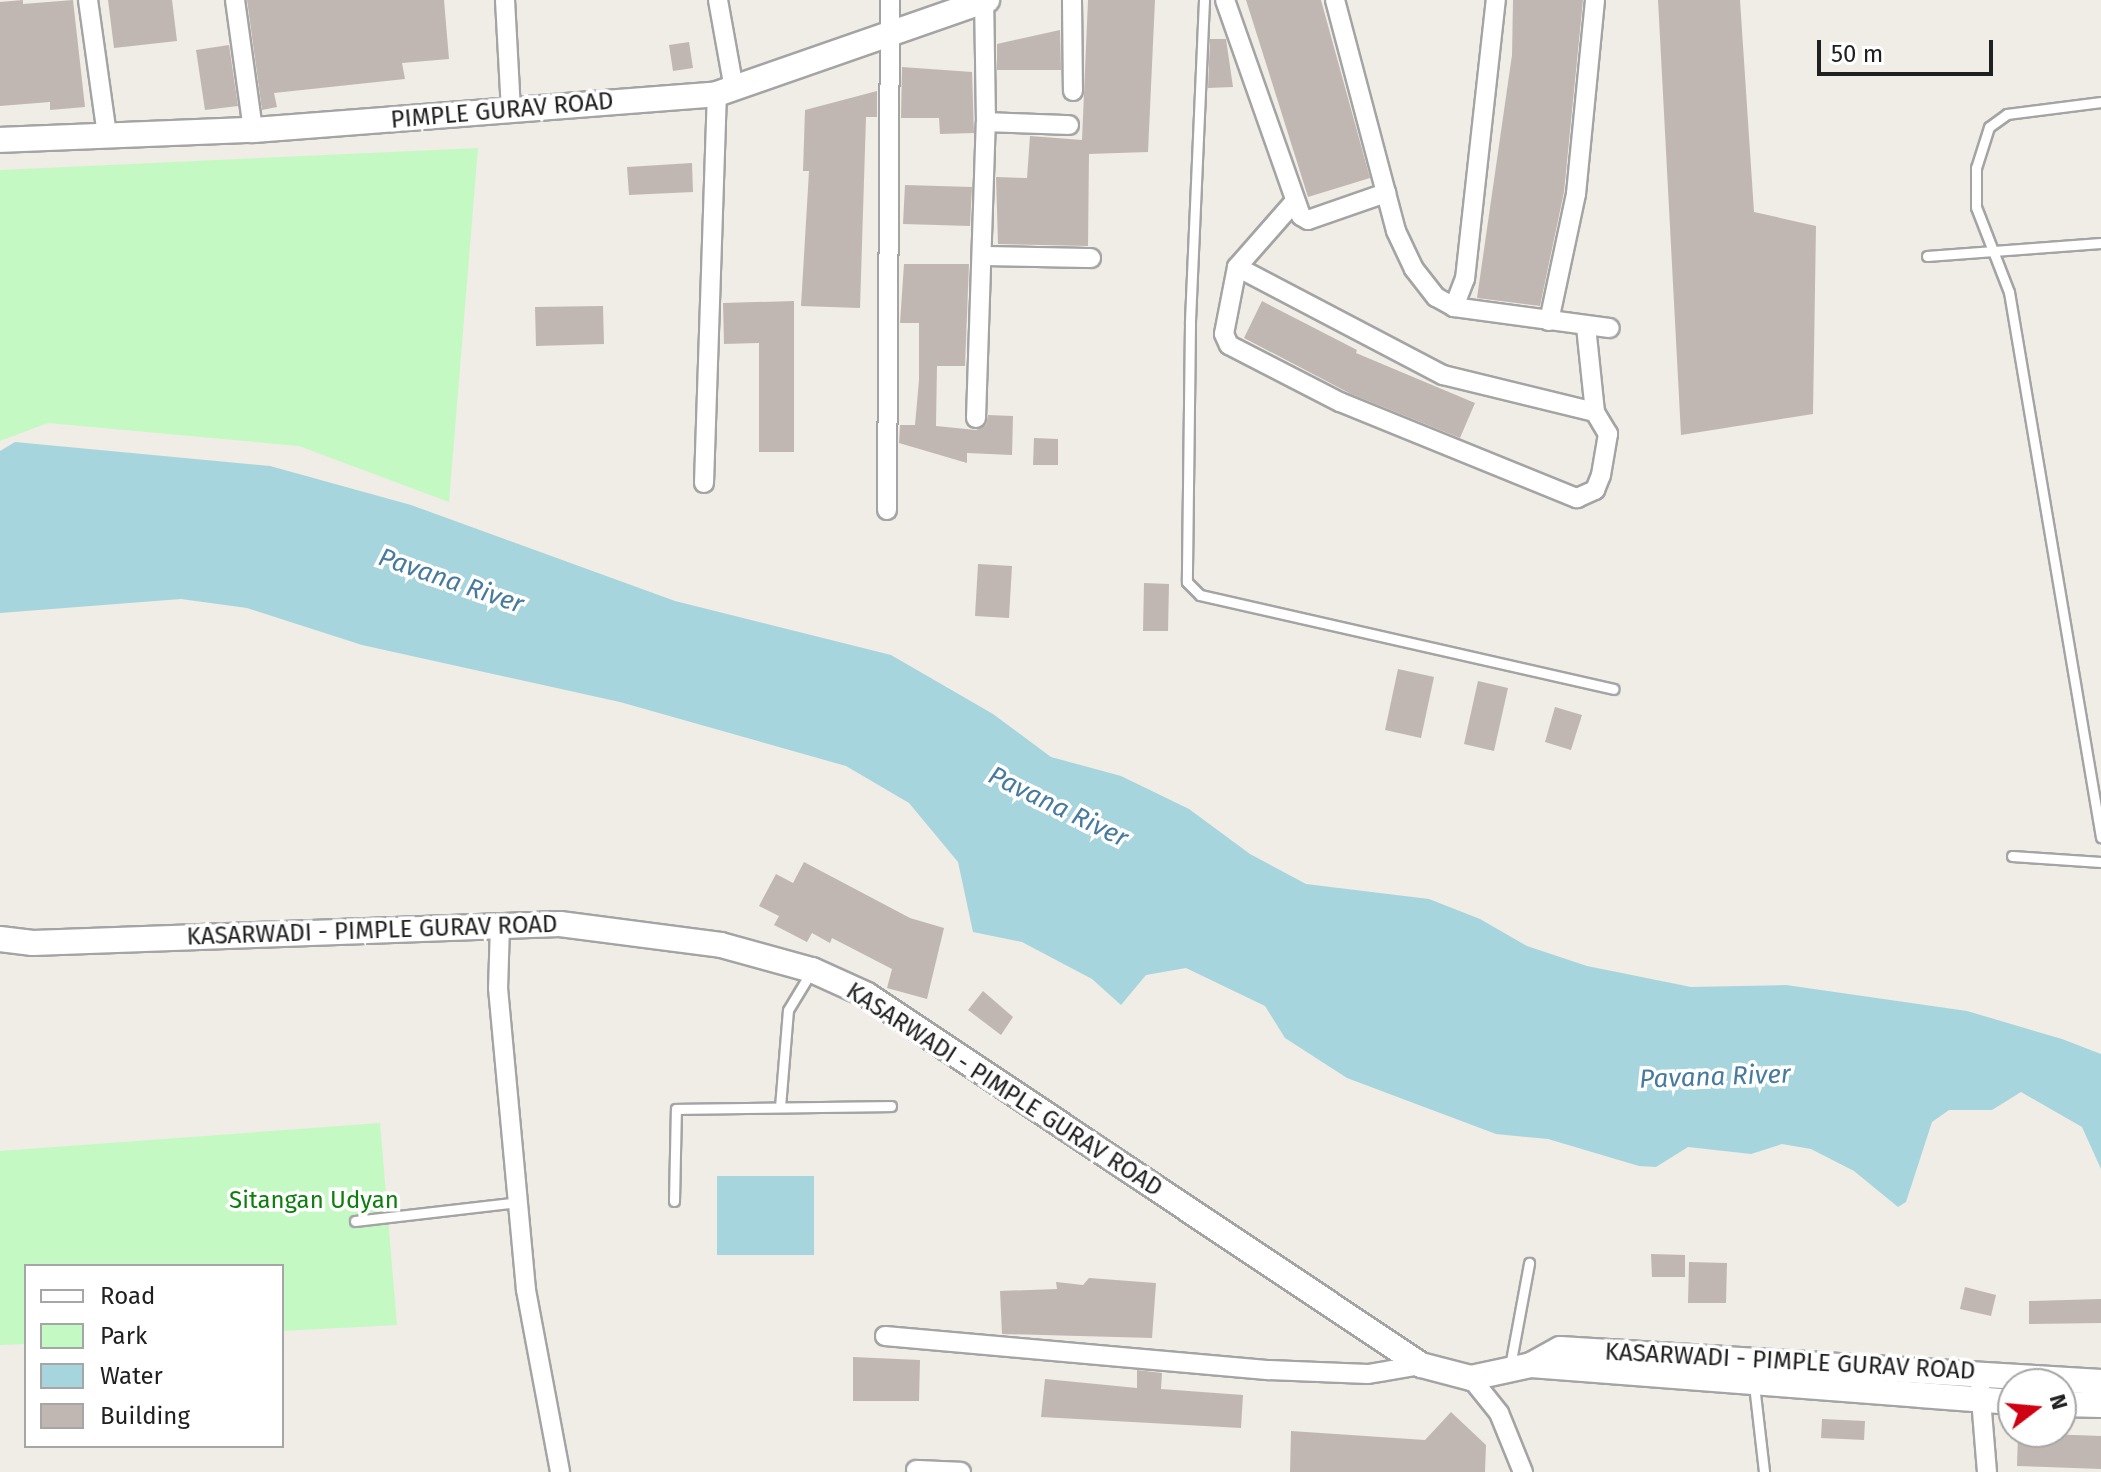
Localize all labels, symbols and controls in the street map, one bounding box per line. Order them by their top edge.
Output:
scale bar [1821,24,1997,74]
text: 50 m [1831,40,1883,68]
street label: PIMPLE GURAV ROAD [389,87,615,135]
water label: Pavana River [374,542,528,620]
water label: Pavana River [983,760,1133,854]
street label: KASARWADI - PIMPLE GURAV ROAD [186,910,558,952]
street label: KASARWADI - PIMPLE GURAV ROAD [841,977,1167,1203]
water label: Pavana River [1639,1059,1791,1095]
park label: Sitangan Udyan [229,1187,399,1215]
legend [24,1264,284,1448]
text: Road [100,1282,155,1310]
text: Park [100,1322,147,1350]
street label: KASARWADI - PIMPLE GURAV ROAD [1604,1338,1976,1386]
text: Water [100,1362,163,1390]
north arrow [1997,1368,2077,1448]
text: N [2044,1391,2074,1413]
text: Building [100,1402,190,1430]

